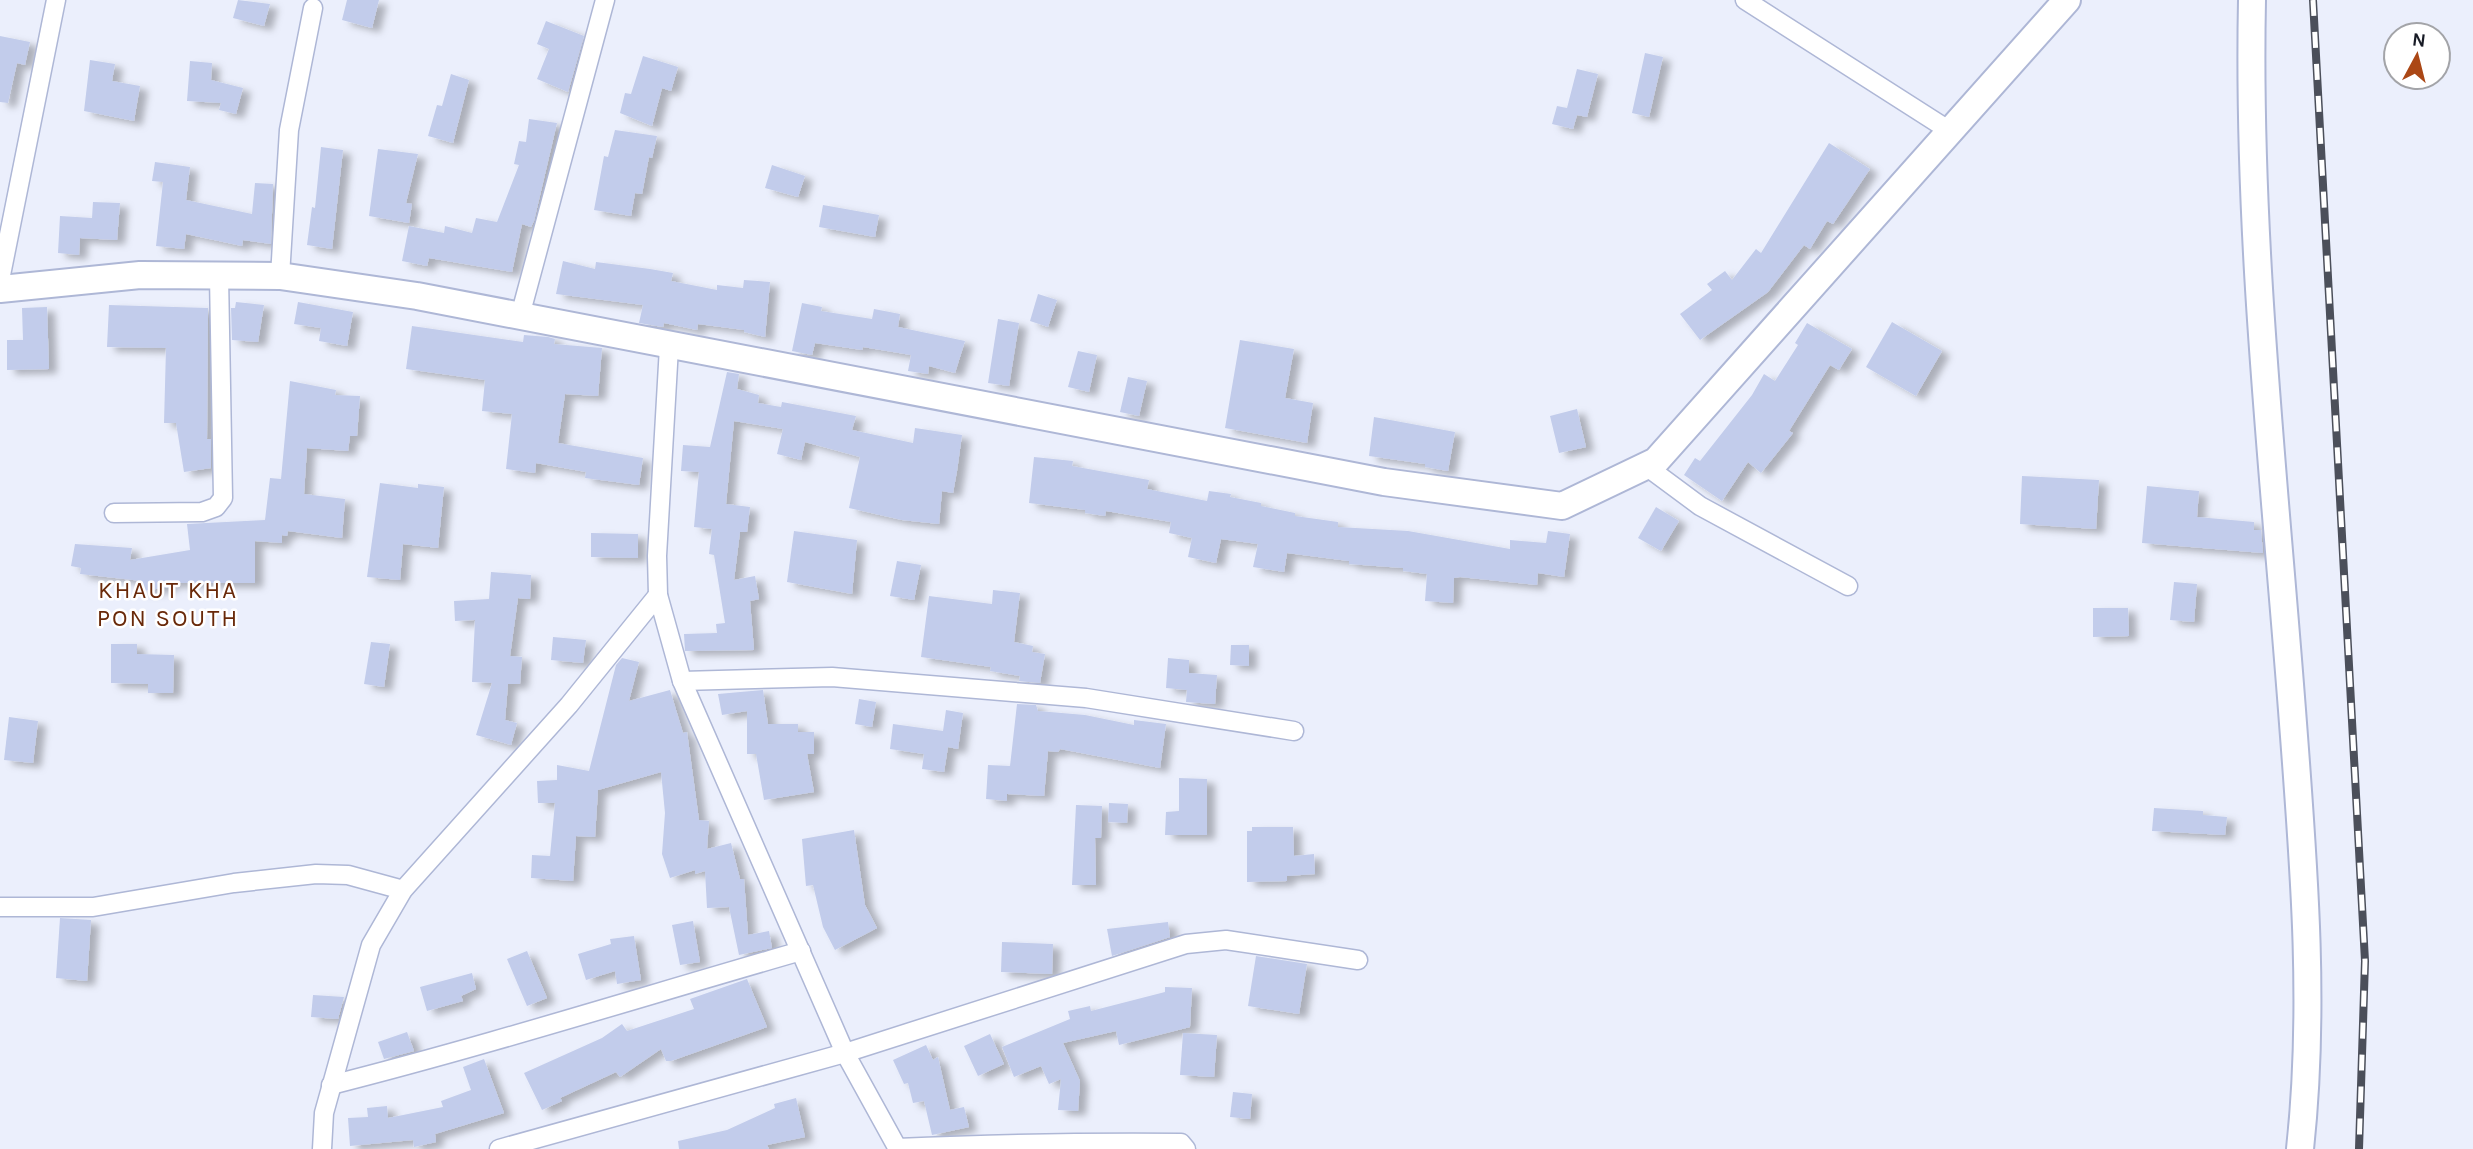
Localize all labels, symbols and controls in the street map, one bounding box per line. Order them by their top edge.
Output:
north arrow [2382,21,2452,91]
text: N [2411,28,2427,52]
district label: KHAUT KHA PON SOUTH [97,576,239,632]

